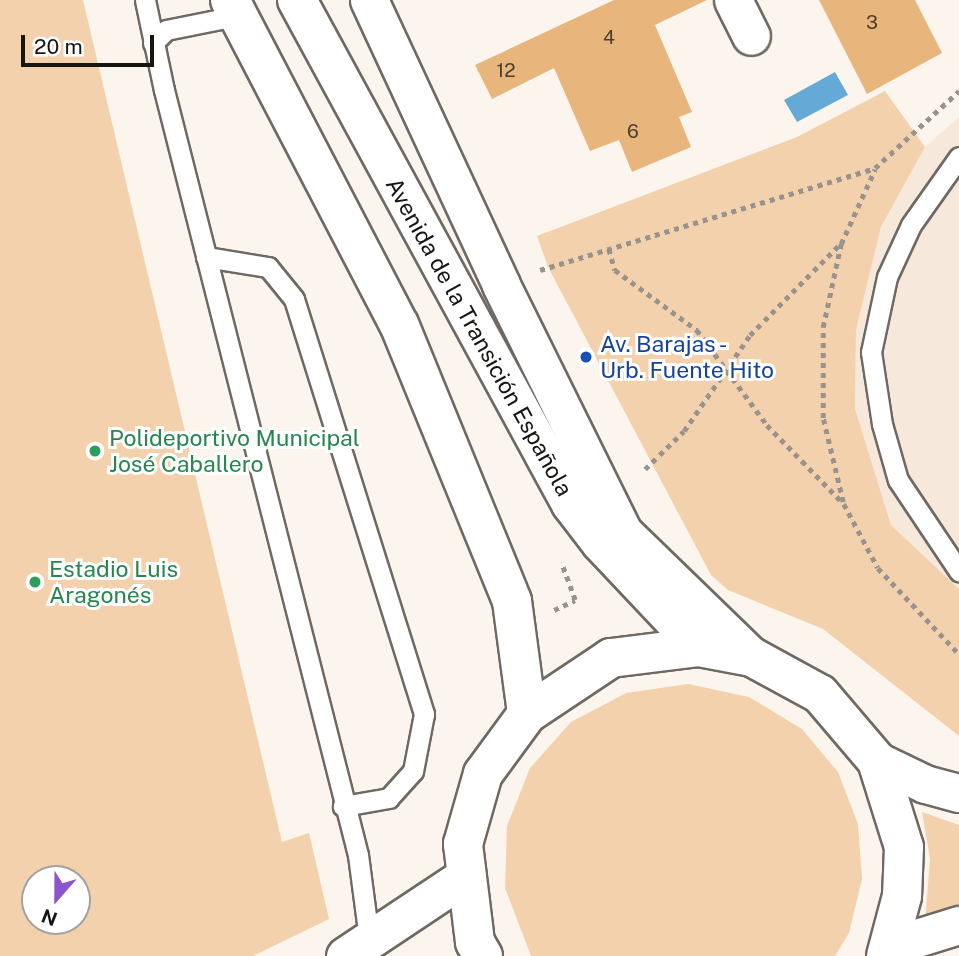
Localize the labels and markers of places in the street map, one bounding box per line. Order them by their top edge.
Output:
place label: Av. Barajas - Urb. Fuente Hito [600,330,774,384]
marker: Av. Barajas - Urb. Fuente Hito [578,349,594,365]
place label: Polideportivo Municipal José Caballero [109,424,360,478]
marker: Polideportivo Municipal José Caballero [87,443,103,459]
place label: Estadio Luis Aragonés [49,555,178,609]
marker: Estadio Luis Aragonés [27,574,43,590]

